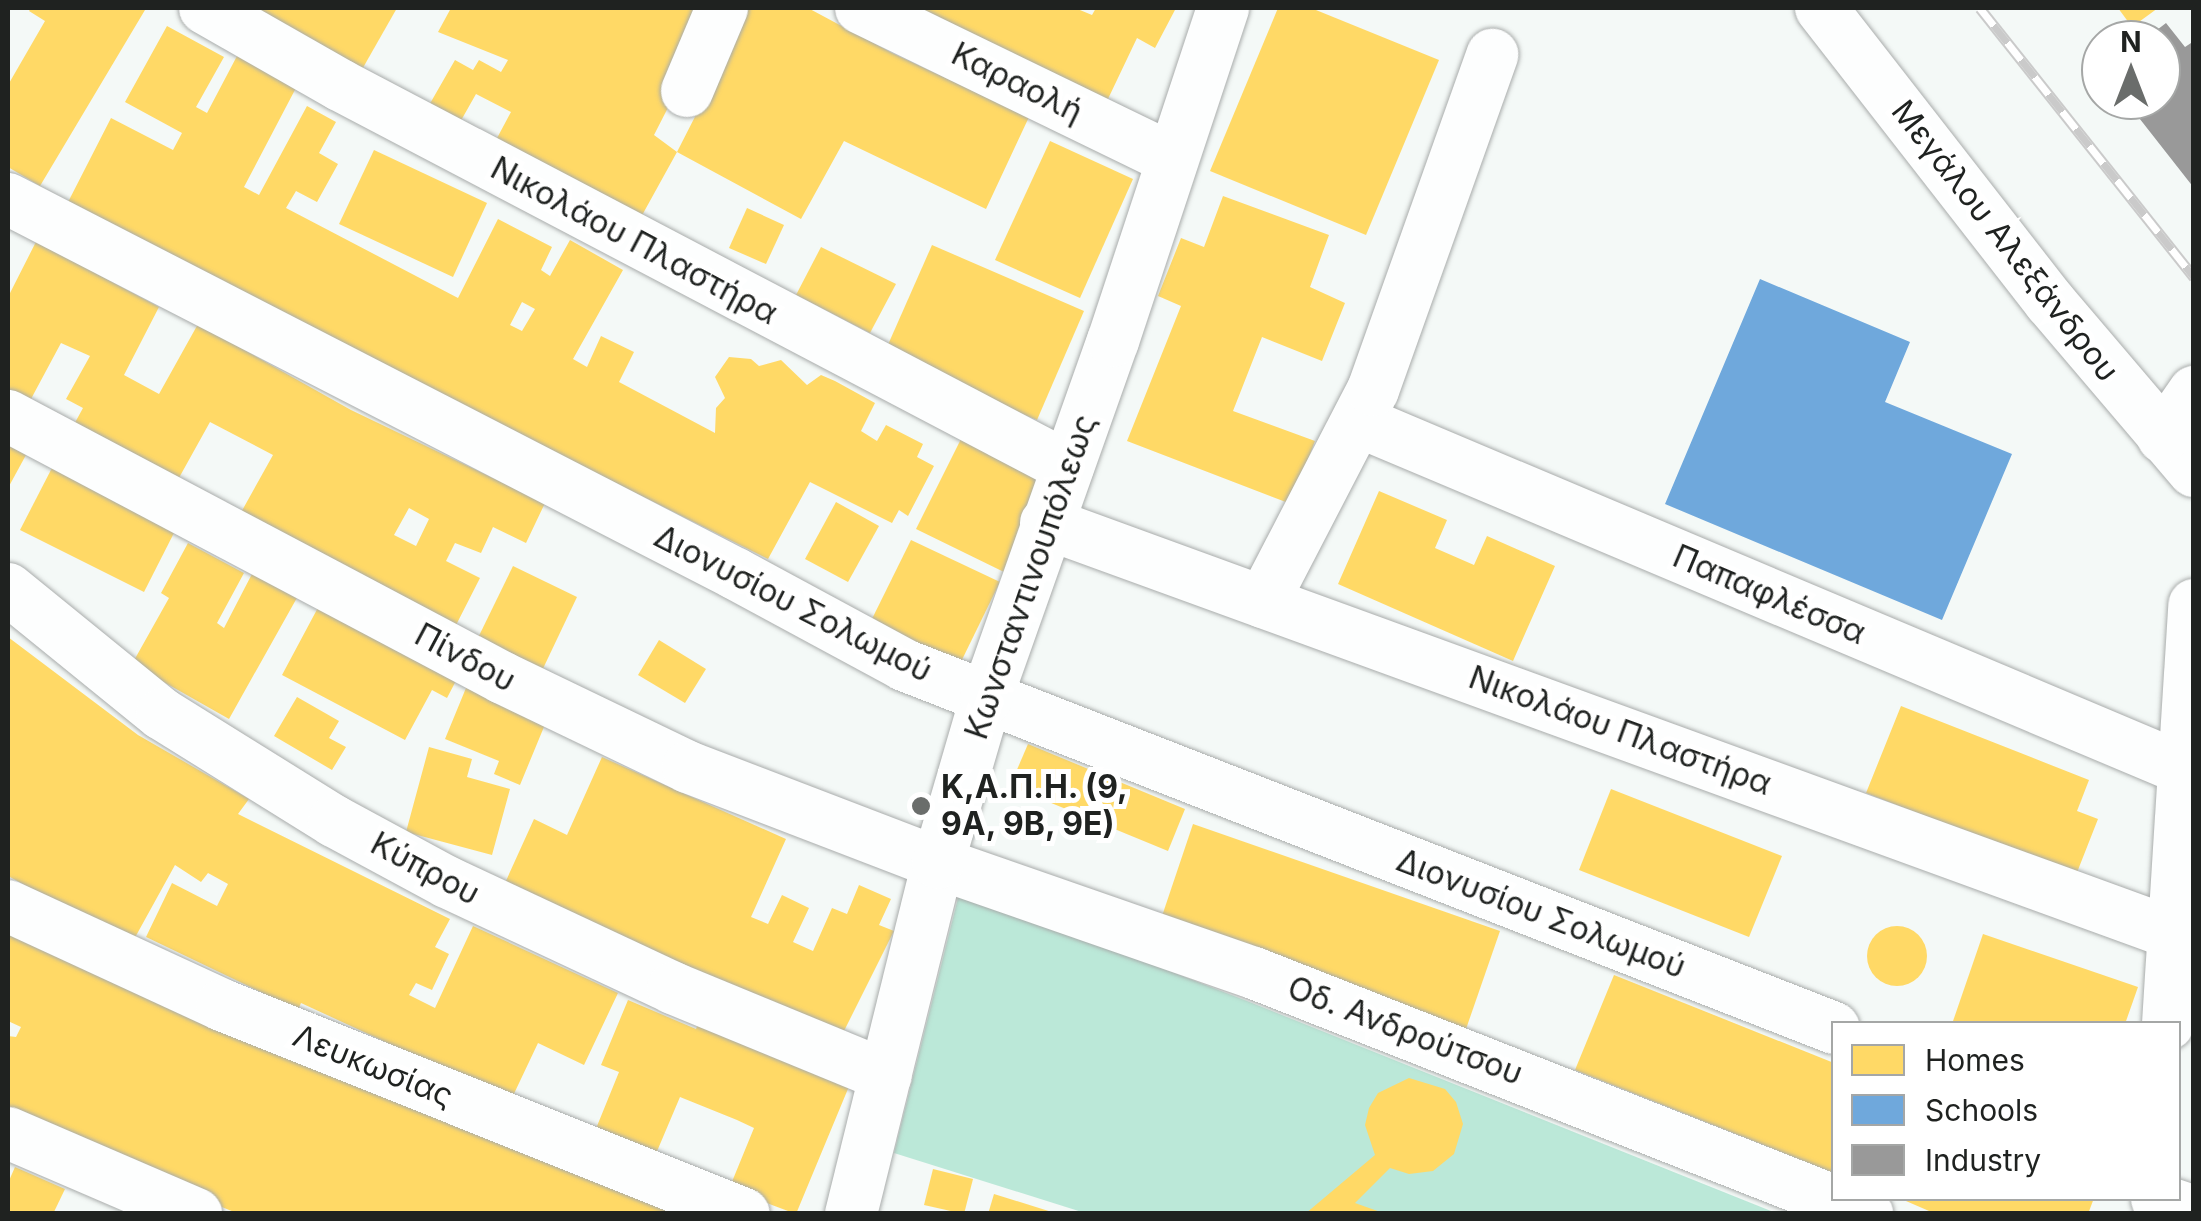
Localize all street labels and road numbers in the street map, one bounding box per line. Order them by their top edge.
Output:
street label: Καραολή [945,35,1089,131]
street label: Μεγάλου Αλεξάνδρου [1883,93,2127,389]
street label: Νικολάου Πλαστήρα [484,149,784,333]
street label: Κωνσταντινουπόλεως [957,410,1105,744]
street label: Διονυσίου Σολωμού [648,517,938,691]
street label: Παπαφλέσσα [1667,537,1871,653]
street label: Πίνδου [408,616,522,700]
street label: Νικολάου Πλαστήρα [1464,658,1776,804]
street label: Κύπρου [364,824,486,914]
street label: Διονυσίου Σολωμού [1391,841,1691,987]
street label: Οδ. Ανδρούτσου [1282,969,1528,1093]
street label: Λευκωσίας [287,1017,459,1115]

